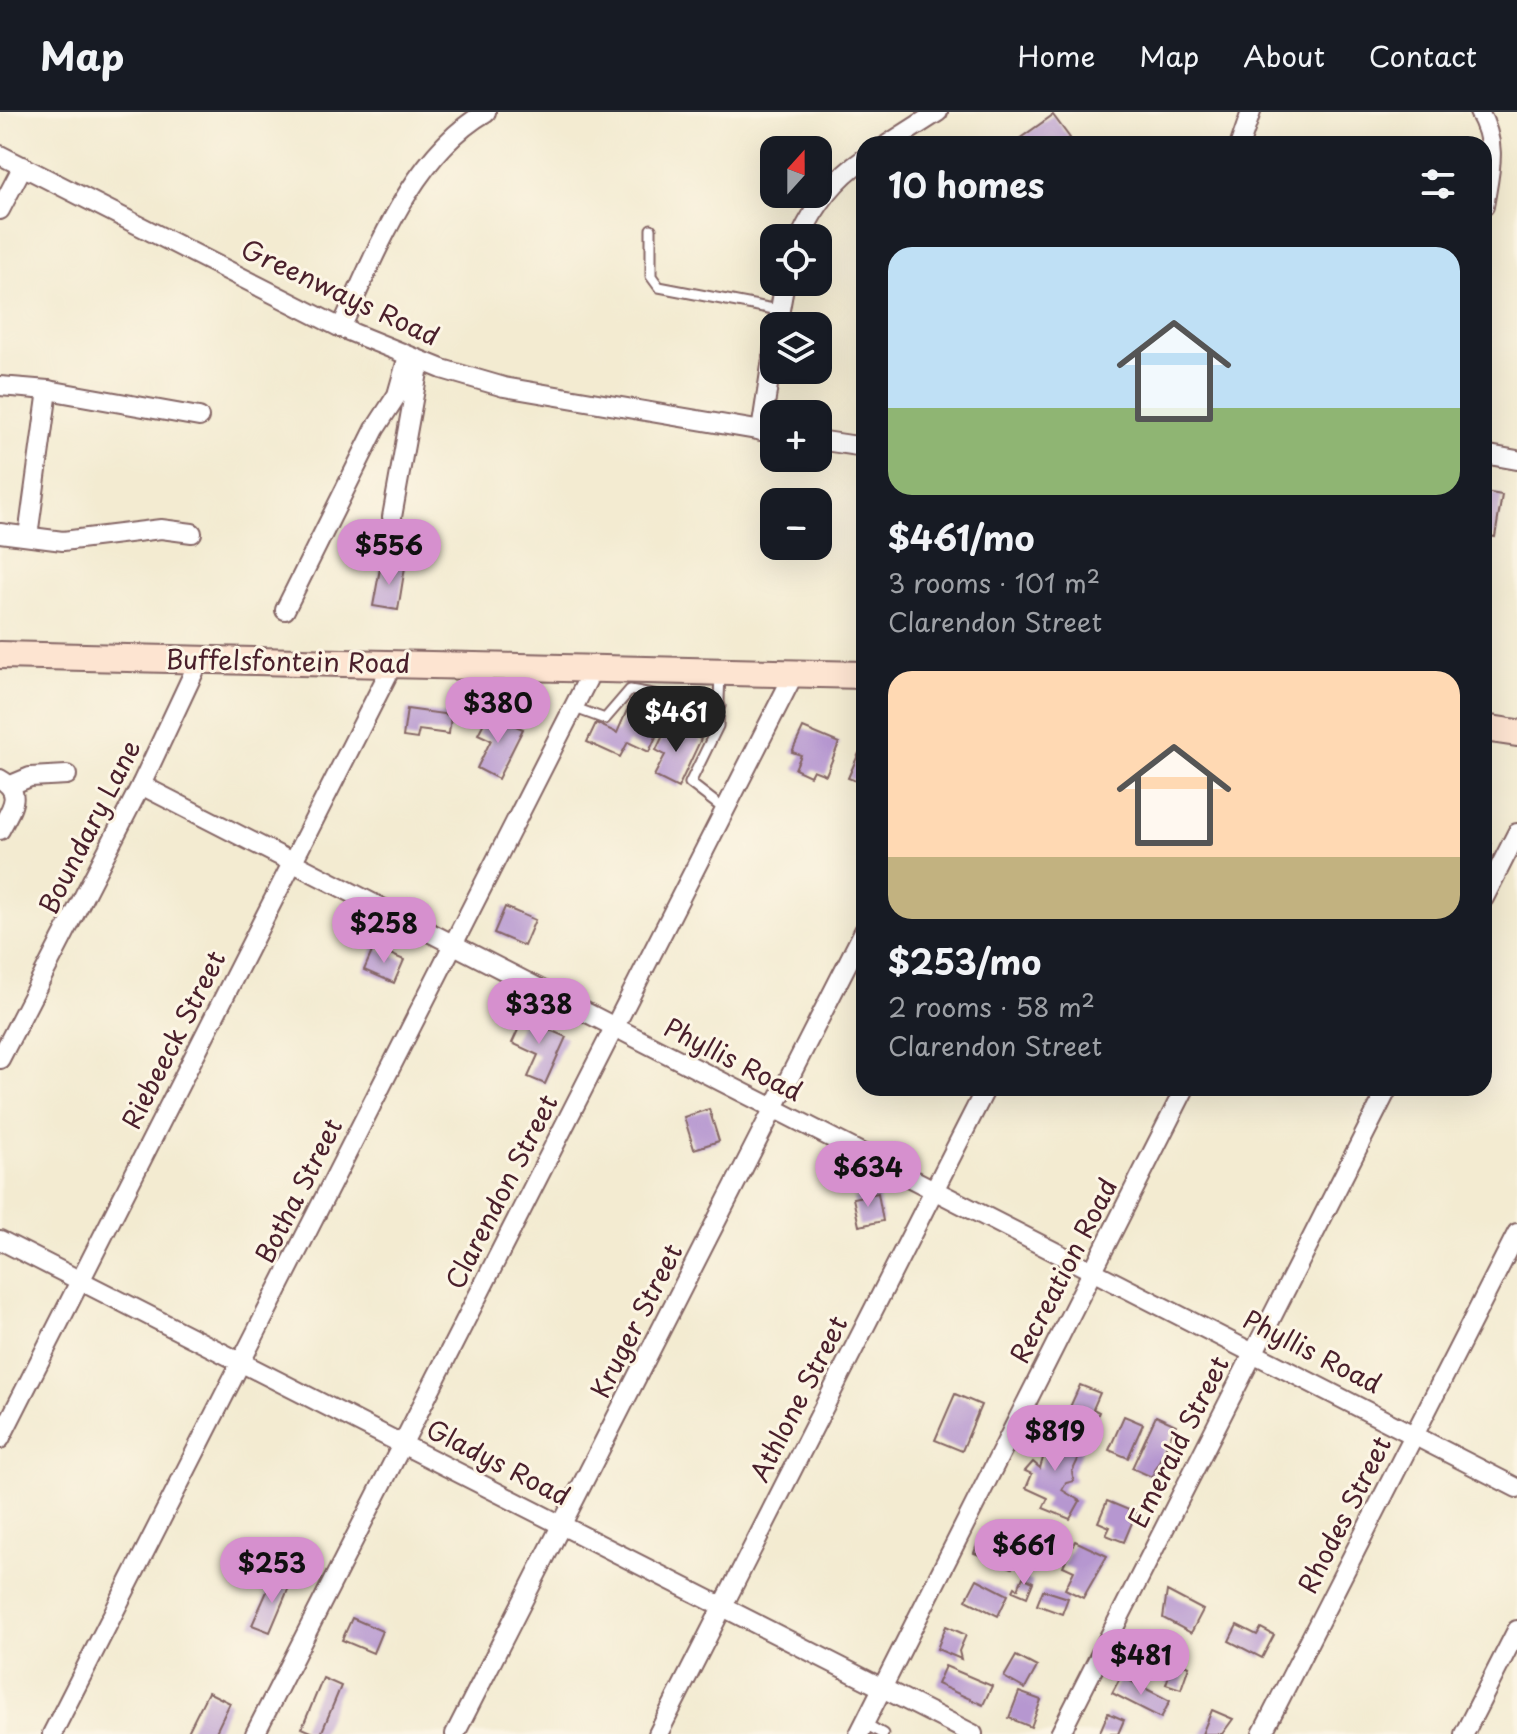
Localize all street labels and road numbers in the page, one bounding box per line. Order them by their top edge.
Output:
street label: Greenways Road [235,229,446,355]
street label: Buffelsfontein Road [165,639,411,682]
street label: Boundary Lane [28,732,149,920]
street label: Riebeeck Street [111,943,234,1135]
street label: Phyllis Road [658,1007,810,1110]
street label: Clarendon Street [435,1087,567,1296]
street label: Botha Street [244,1111,351,1269]
street label: Recreation Road [999,1171,1126,1370]
street label: Kruger Street [580,1236,691,1404]
street label: Phyllis Road [1237,1299,1389,1402]
street label: Athlone Street [739,1309,856,1488]
street label: Emerald Street [1118,1349,1238,1534]
street label: Gladys Road [420,1409,577,1515]
street label: Rhodes Street [1287,1429,1400,1600]

